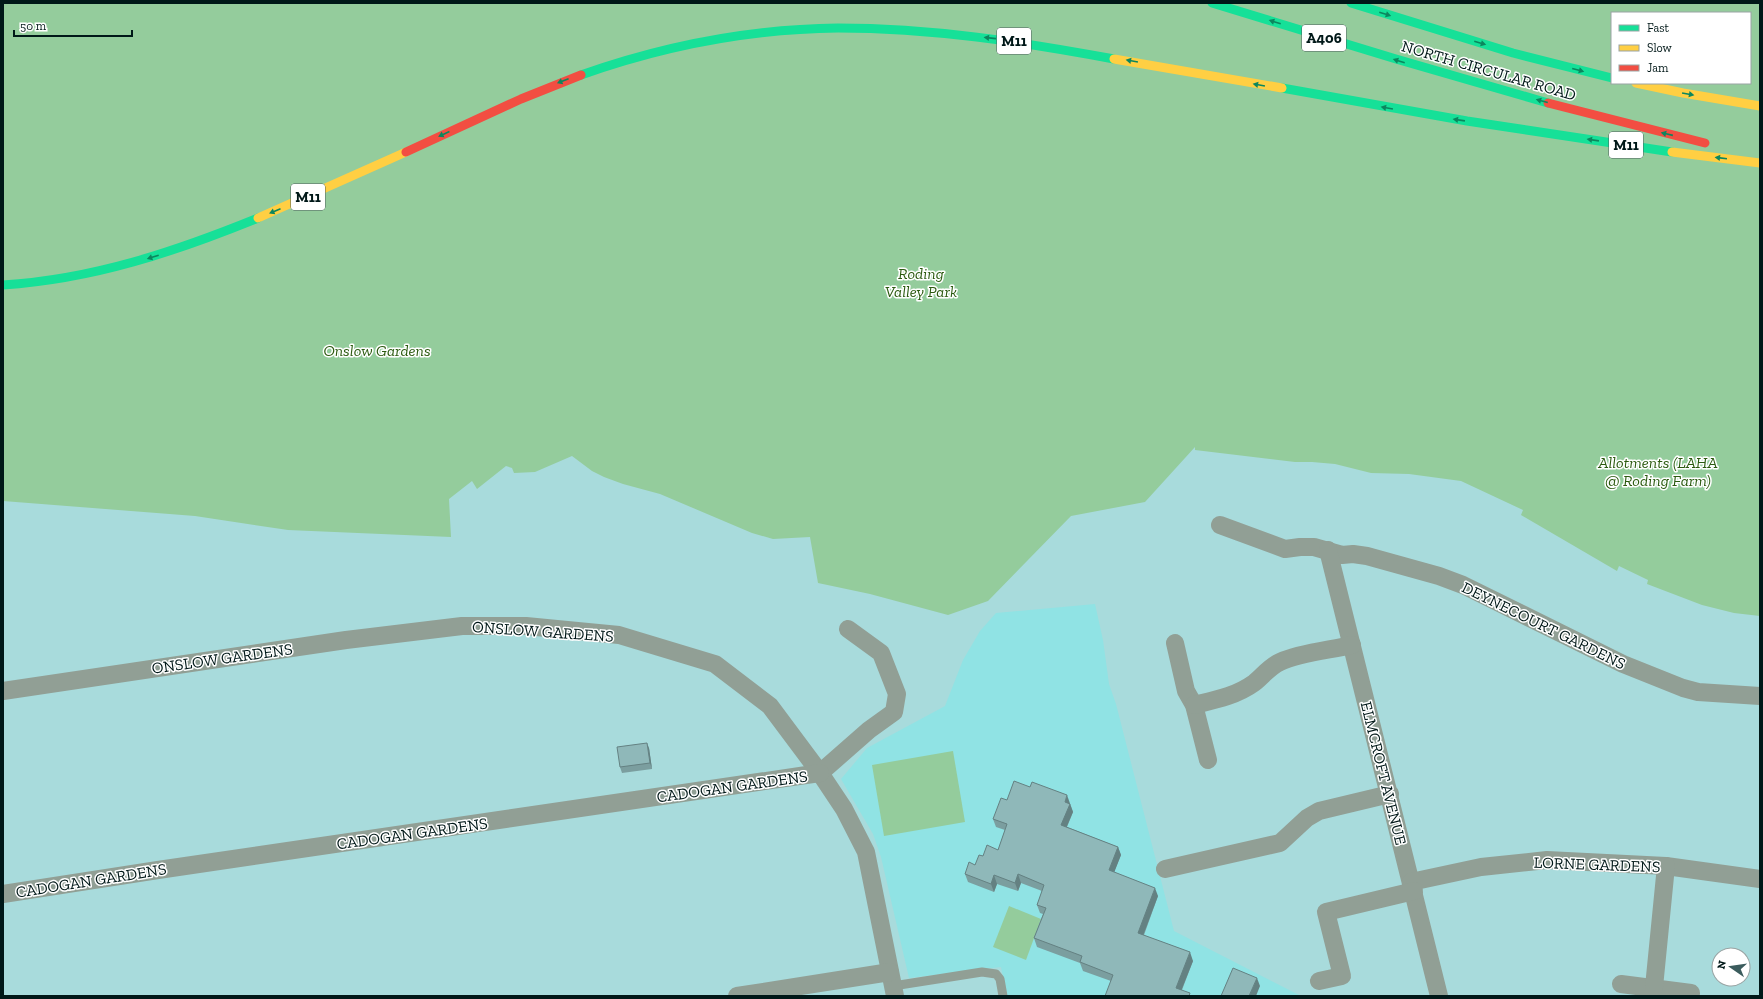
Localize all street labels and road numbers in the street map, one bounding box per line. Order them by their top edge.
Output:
road number: A406 [1302,25,1346,51]
road number: M11 [997,28,1031,54]
street label: NORTH CIRCULAR ROAD [1399,36,1578,105]
road number: M11 [1609,132,1643,158]
road number: M11 [291,184,325,210]
street label: DEYNECOURT GARDENS [1459,577,1629,673]
street label: ONSLOW GARDENS [472,617,614,646]
street label: ONSLOW GARDENS [150,639,294,678]
street label: ELMCROFT AVENUE [1357,699,1411,847]
street label: CADOGAN GARDENS [655,766,809,807]
street label: CADOGAN GARDENS [335,813,489,854]
street label: LORNE GARDENS [1533,853,1661,876]
street label: CADOGAN GARDENS [14,859,168,902]

